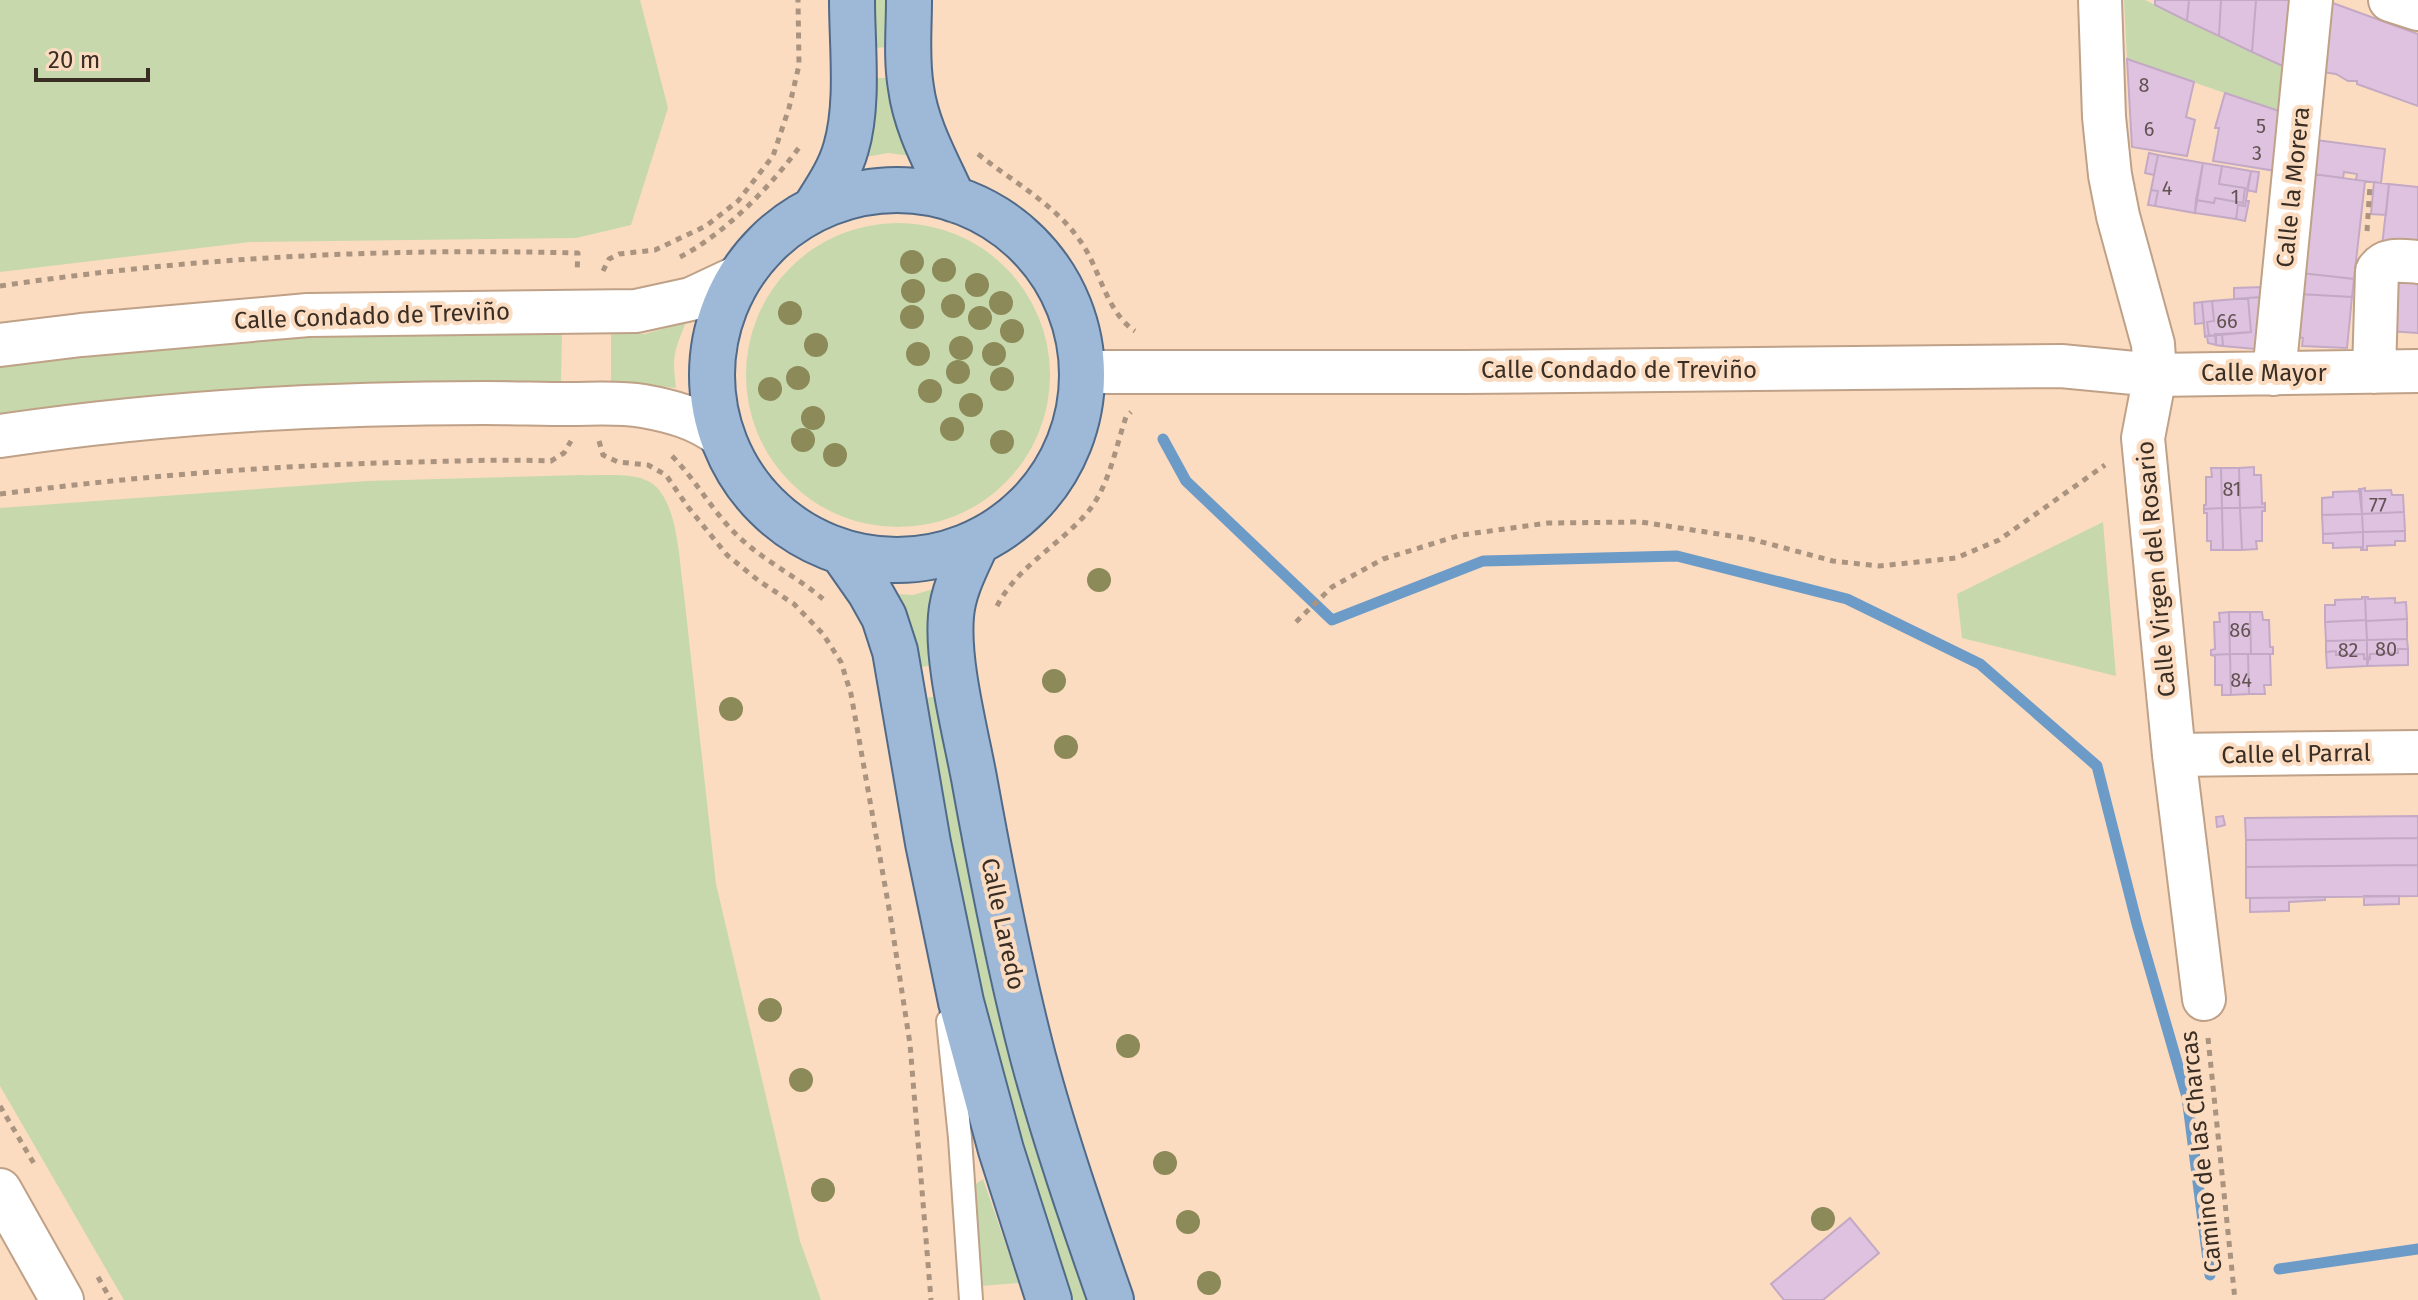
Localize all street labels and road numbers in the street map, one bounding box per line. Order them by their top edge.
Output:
street label: Calle la Morera [2271,105,2315,269]
street label: Calle Condado de Treviño [233,297,511,335]
street label: Calle Condado de Treviño [1481,356,1757,384]
street label: Calle Mayor [2201,359,2328,387]
street label: Calle Virgen del Rosario [2131,440,2181,698]
street label: Calle el Parral [2221,739,2371,769]
street label: Calle Laredo [975,855,1031,993]
street label: Camino de las Charcas [2174,1030,2228,1274]

